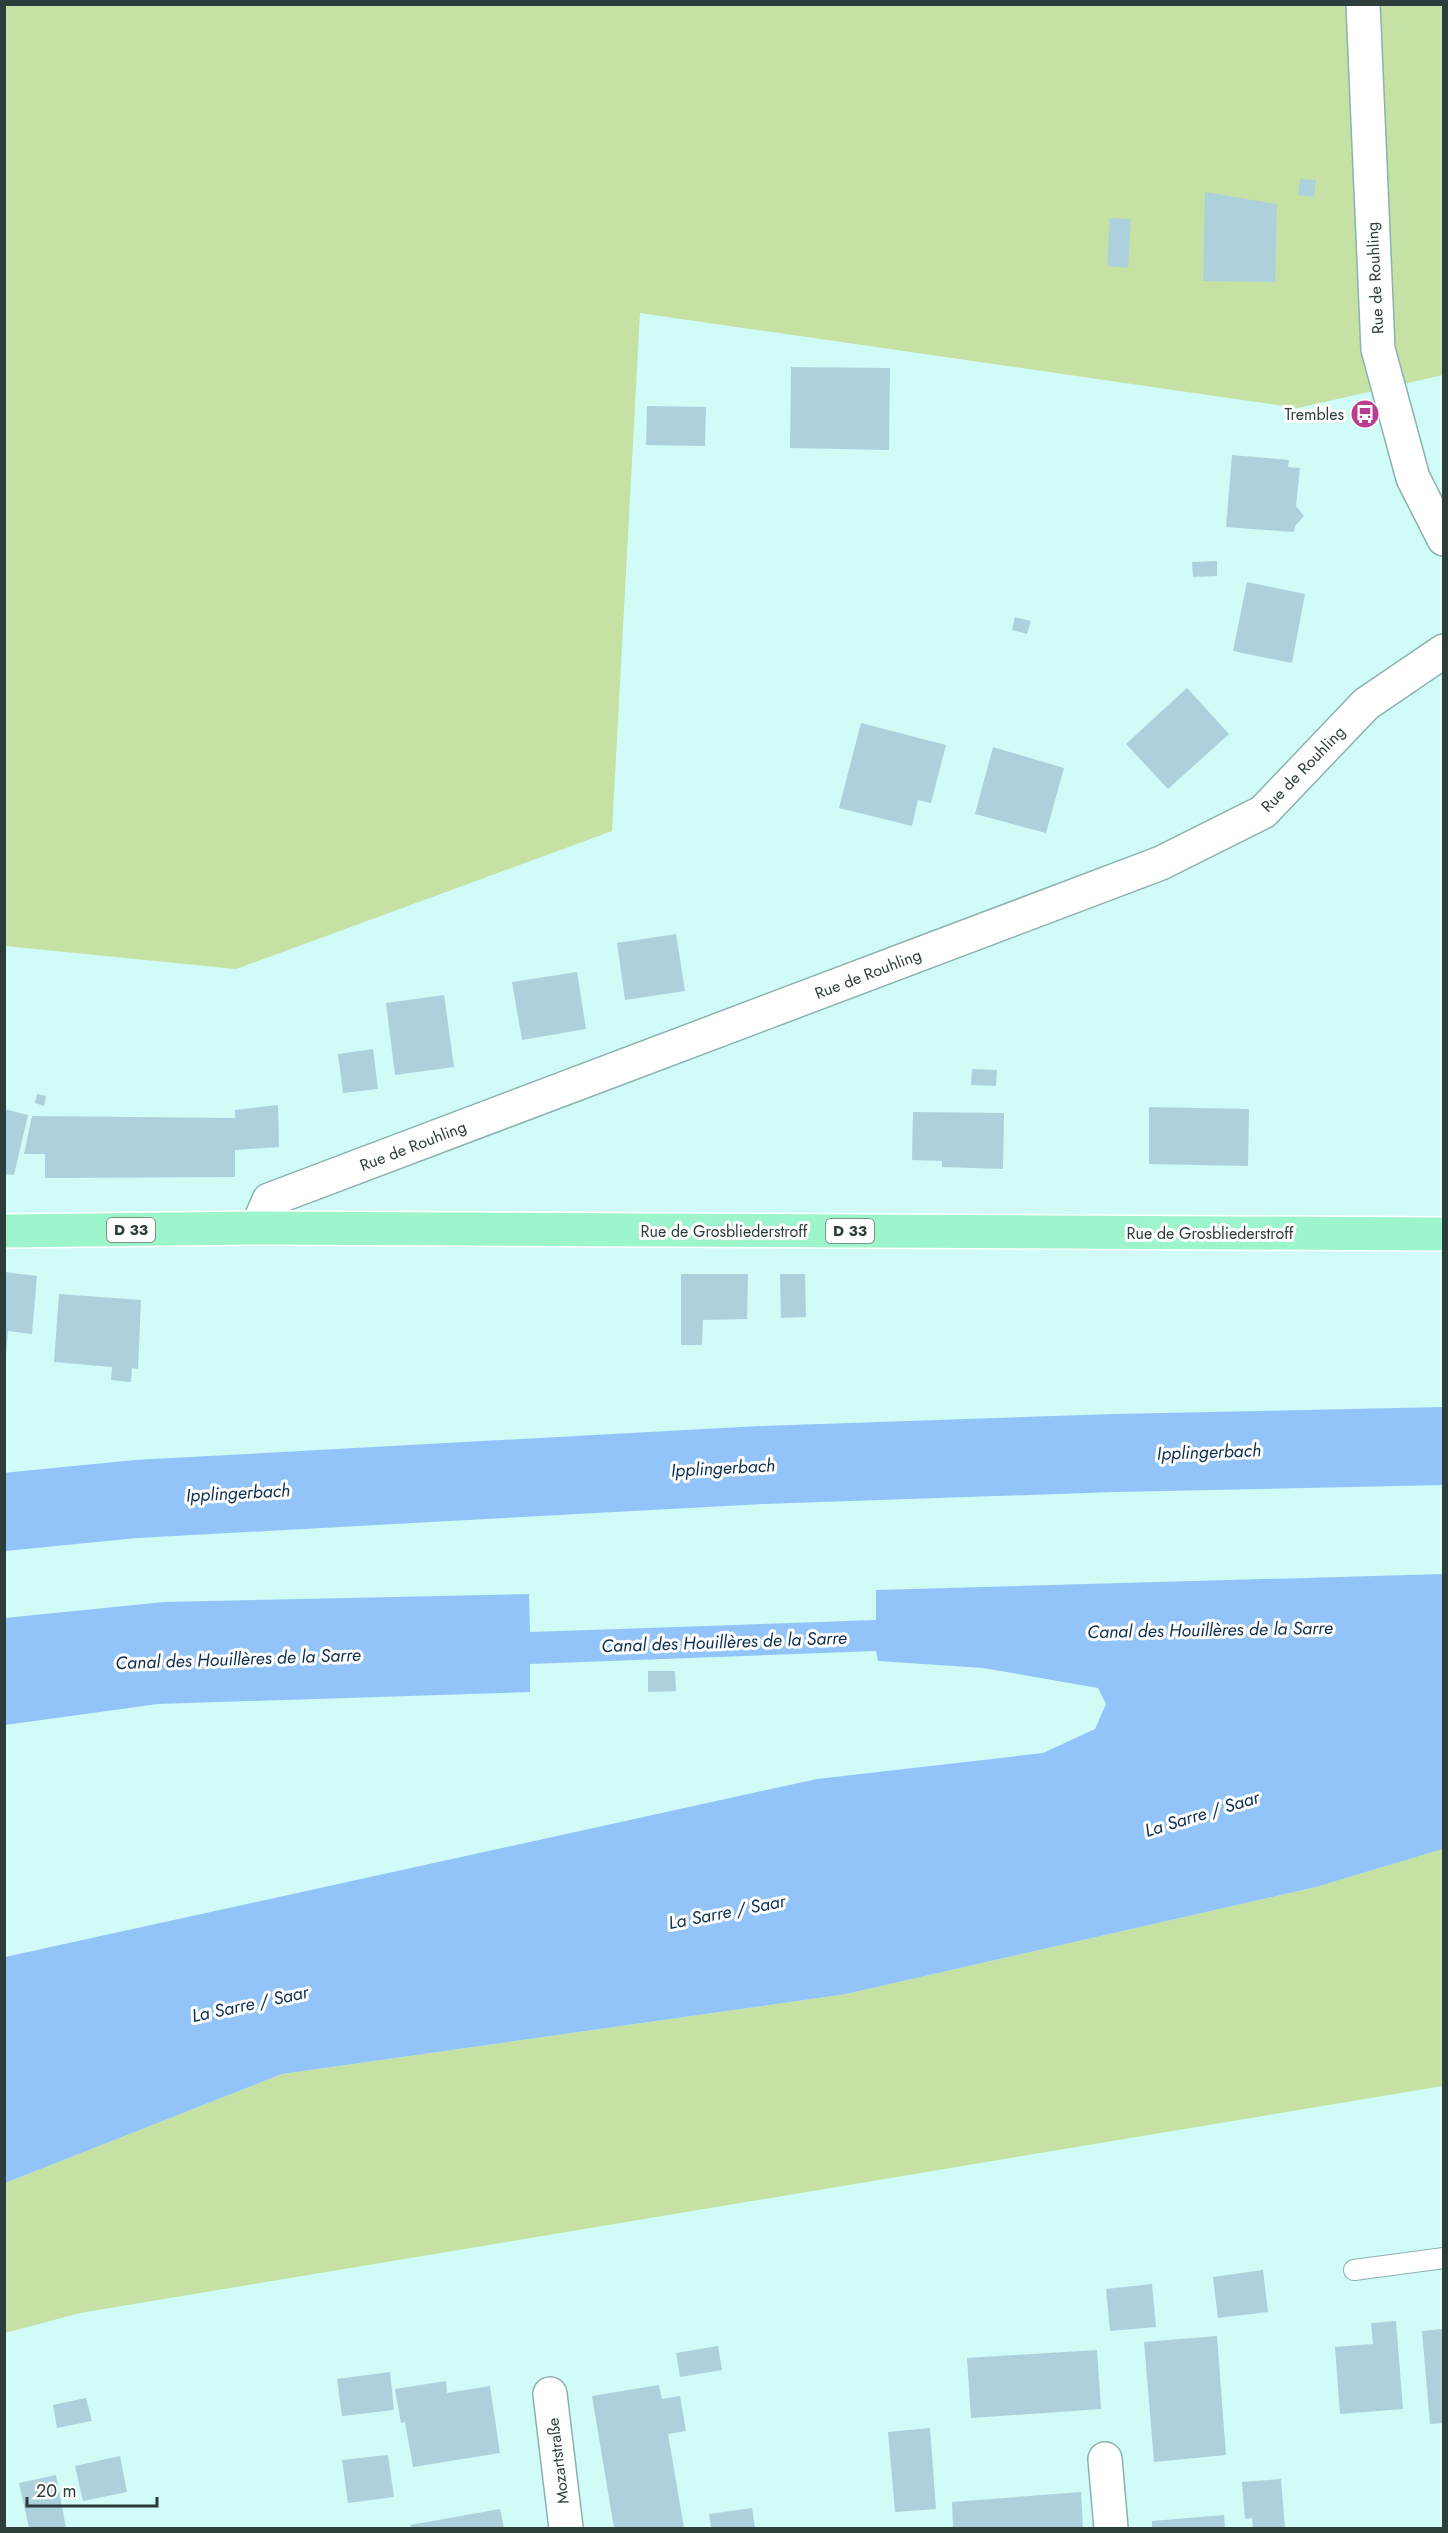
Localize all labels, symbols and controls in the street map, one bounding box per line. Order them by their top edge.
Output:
street label: Rue de Rouhling [1361,221,1389,335]
bus stop icon: Trembles [1349,398,1381,430]
place label: Trembles [1284,403,1344,426]
street label: Rue de Rouhling [1256,721,1350,817]
street label: Rue de Rouhling [811,943,925,1005]
street label: Rue de Rouhling [356,1115,470,1177]
road number: D 33 [107,1218,155,1242]
road number: D 33 [826,1219,874,1243]
street label: Rue de Grosbliederstroff [641,1220,808,1243]
street label: Rue de Grosbliederstroff [1127,1222,1294,1245]
water label: Ipplingerbach [1156,1437,1262,1467]
water label: Ipplingerbach [670,1452,776,1484]
water label: Ipplingerbach [185,1477,291,1509]
water label: Canal des Houillères de la Sarre [1087,1615,1333,1645]
water label: Canal des Houillères de la Sarre [601,1625,847,1659]
water label: Canal des Houillères de la Sarre [115,1642,361,1676]
water label: La Sarre / Saar [1141,1784,1264,1844]
water label: La Sarre / Saar [666,1888,789,1936]
water label: La Sarre / Saar [189,1979,312,2029]
street label: Mozartstraße [541,2417,575,2505]
scale bar [27,2470,158,2508]
text: 20 m [36,2478,76,2504]

